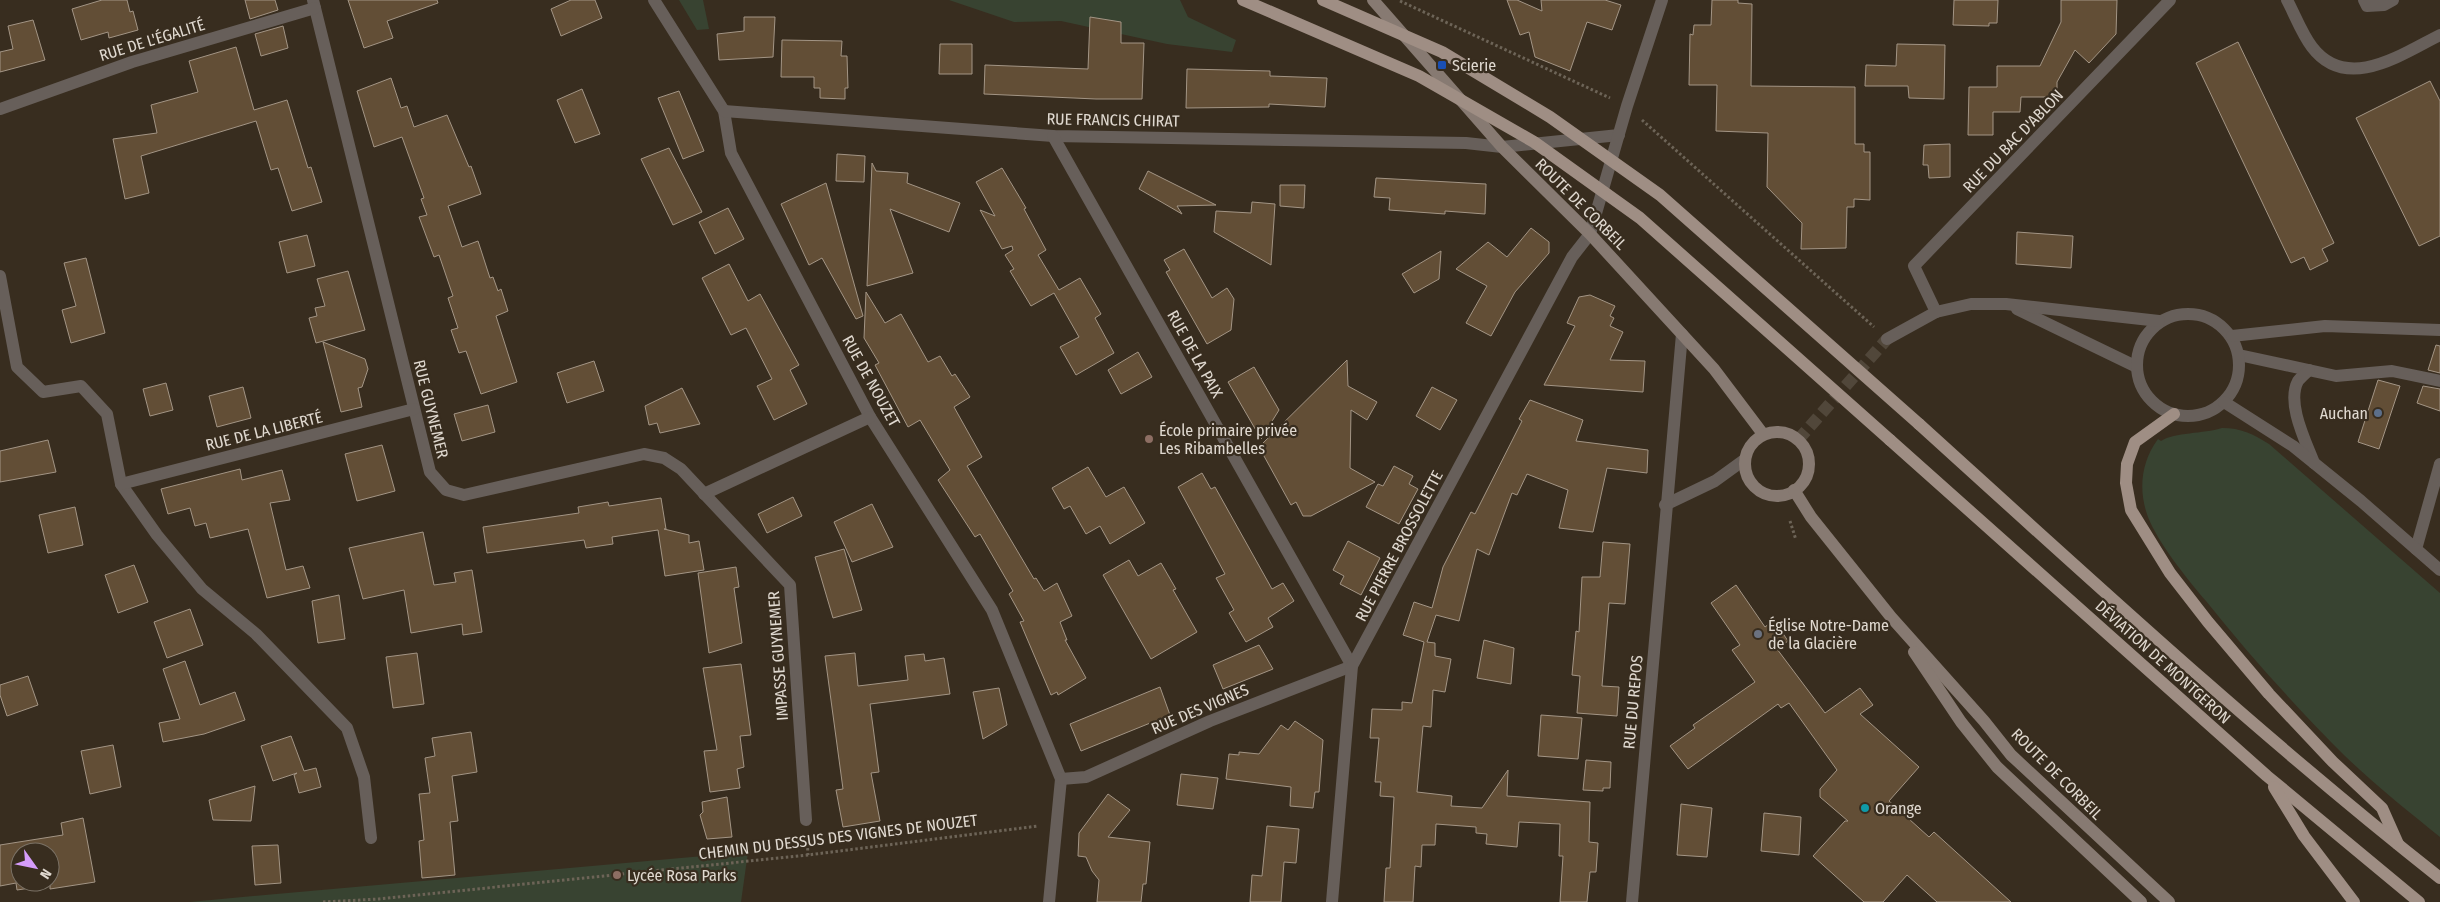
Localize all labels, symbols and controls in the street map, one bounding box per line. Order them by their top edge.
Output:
street label: RUE DE L'ÉGALITÉ [97,15,207,65]
place label: Scierie [1452,56,1496,75]
marker: Scierie [1436,59,1448,71]
street label: RUE DU BAC D'ABLON [1959,86,2067,196]
street label: RUE FRANCIS CHIRAT [1046,109,1180,131]
street label: ROUTE DE CORBEIL [1531,154,1631,254]
street label: RUE DE LA PAIX [1163,307,1227,401]
street label: RUE DE NOUZET [838,332,904,430]
street label: RUE GUYNEMER [410,358,452,460]
place label: Auchan [2320,404,2368,423]
street label: RUE DE LA LIBERTÉ [204,407,324,455]
marker: Auchan [2372,407,2384,419]
place label: École primaire privée Les Ribambelles [1159,421,1297,458]
marker: École primaire privée Les Ribambelles [1143,433,1155,445]
street label: RUE PIERRE BROSSOLETTE [1351,467,1447,625]
street label: IMPASSE GUYNEMER [764,590,792,721]
street label: DÉVIATION DE MONTGERON [2092,596,2234,728]
place label: Église Notre-Dame de la Glacière [1768,616,1889,653]
marker: Église Notre-Dame de la Glacière [1752,628,1764,640]
street label: RUE DU REPOS [1619,654,1647,750]
street label: RUE DES VIGNES [1148,680,1252,738]
street label: ROUTE DE CORBEIL [2007,724,2107,824]
place label: Orange [1875,799,1922,818]
marker: Orange [1859,802,1871,814]
street label: CHEMIN DU DESSUS DES VIGNES DE NOUZET [697,810,979,864]
north arrow [10,842,60,892]
text: N [36,866,55,882]
place label: Lycée Rosa Parks [627,866,737,885]
marker: Lycée Rosa Parks [611,869,623,881]

